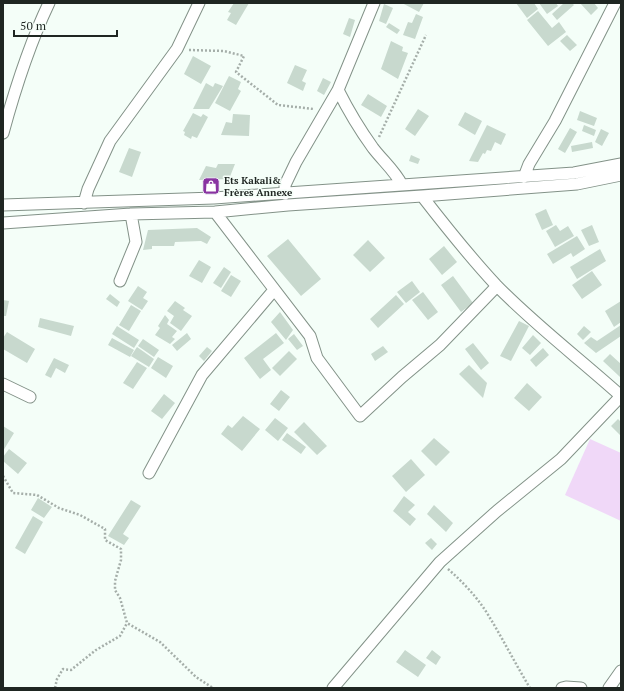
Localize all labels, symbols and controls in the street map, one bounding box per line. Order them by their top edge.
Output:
scale bar [14,12,117,38]
text: 50 m [20,18,47,33]
place label: Ets Kakali& Frères Annexe [224,174,293,199]
shop icon: Ets Kakali& Frères Annexe [201,176,221,196]

